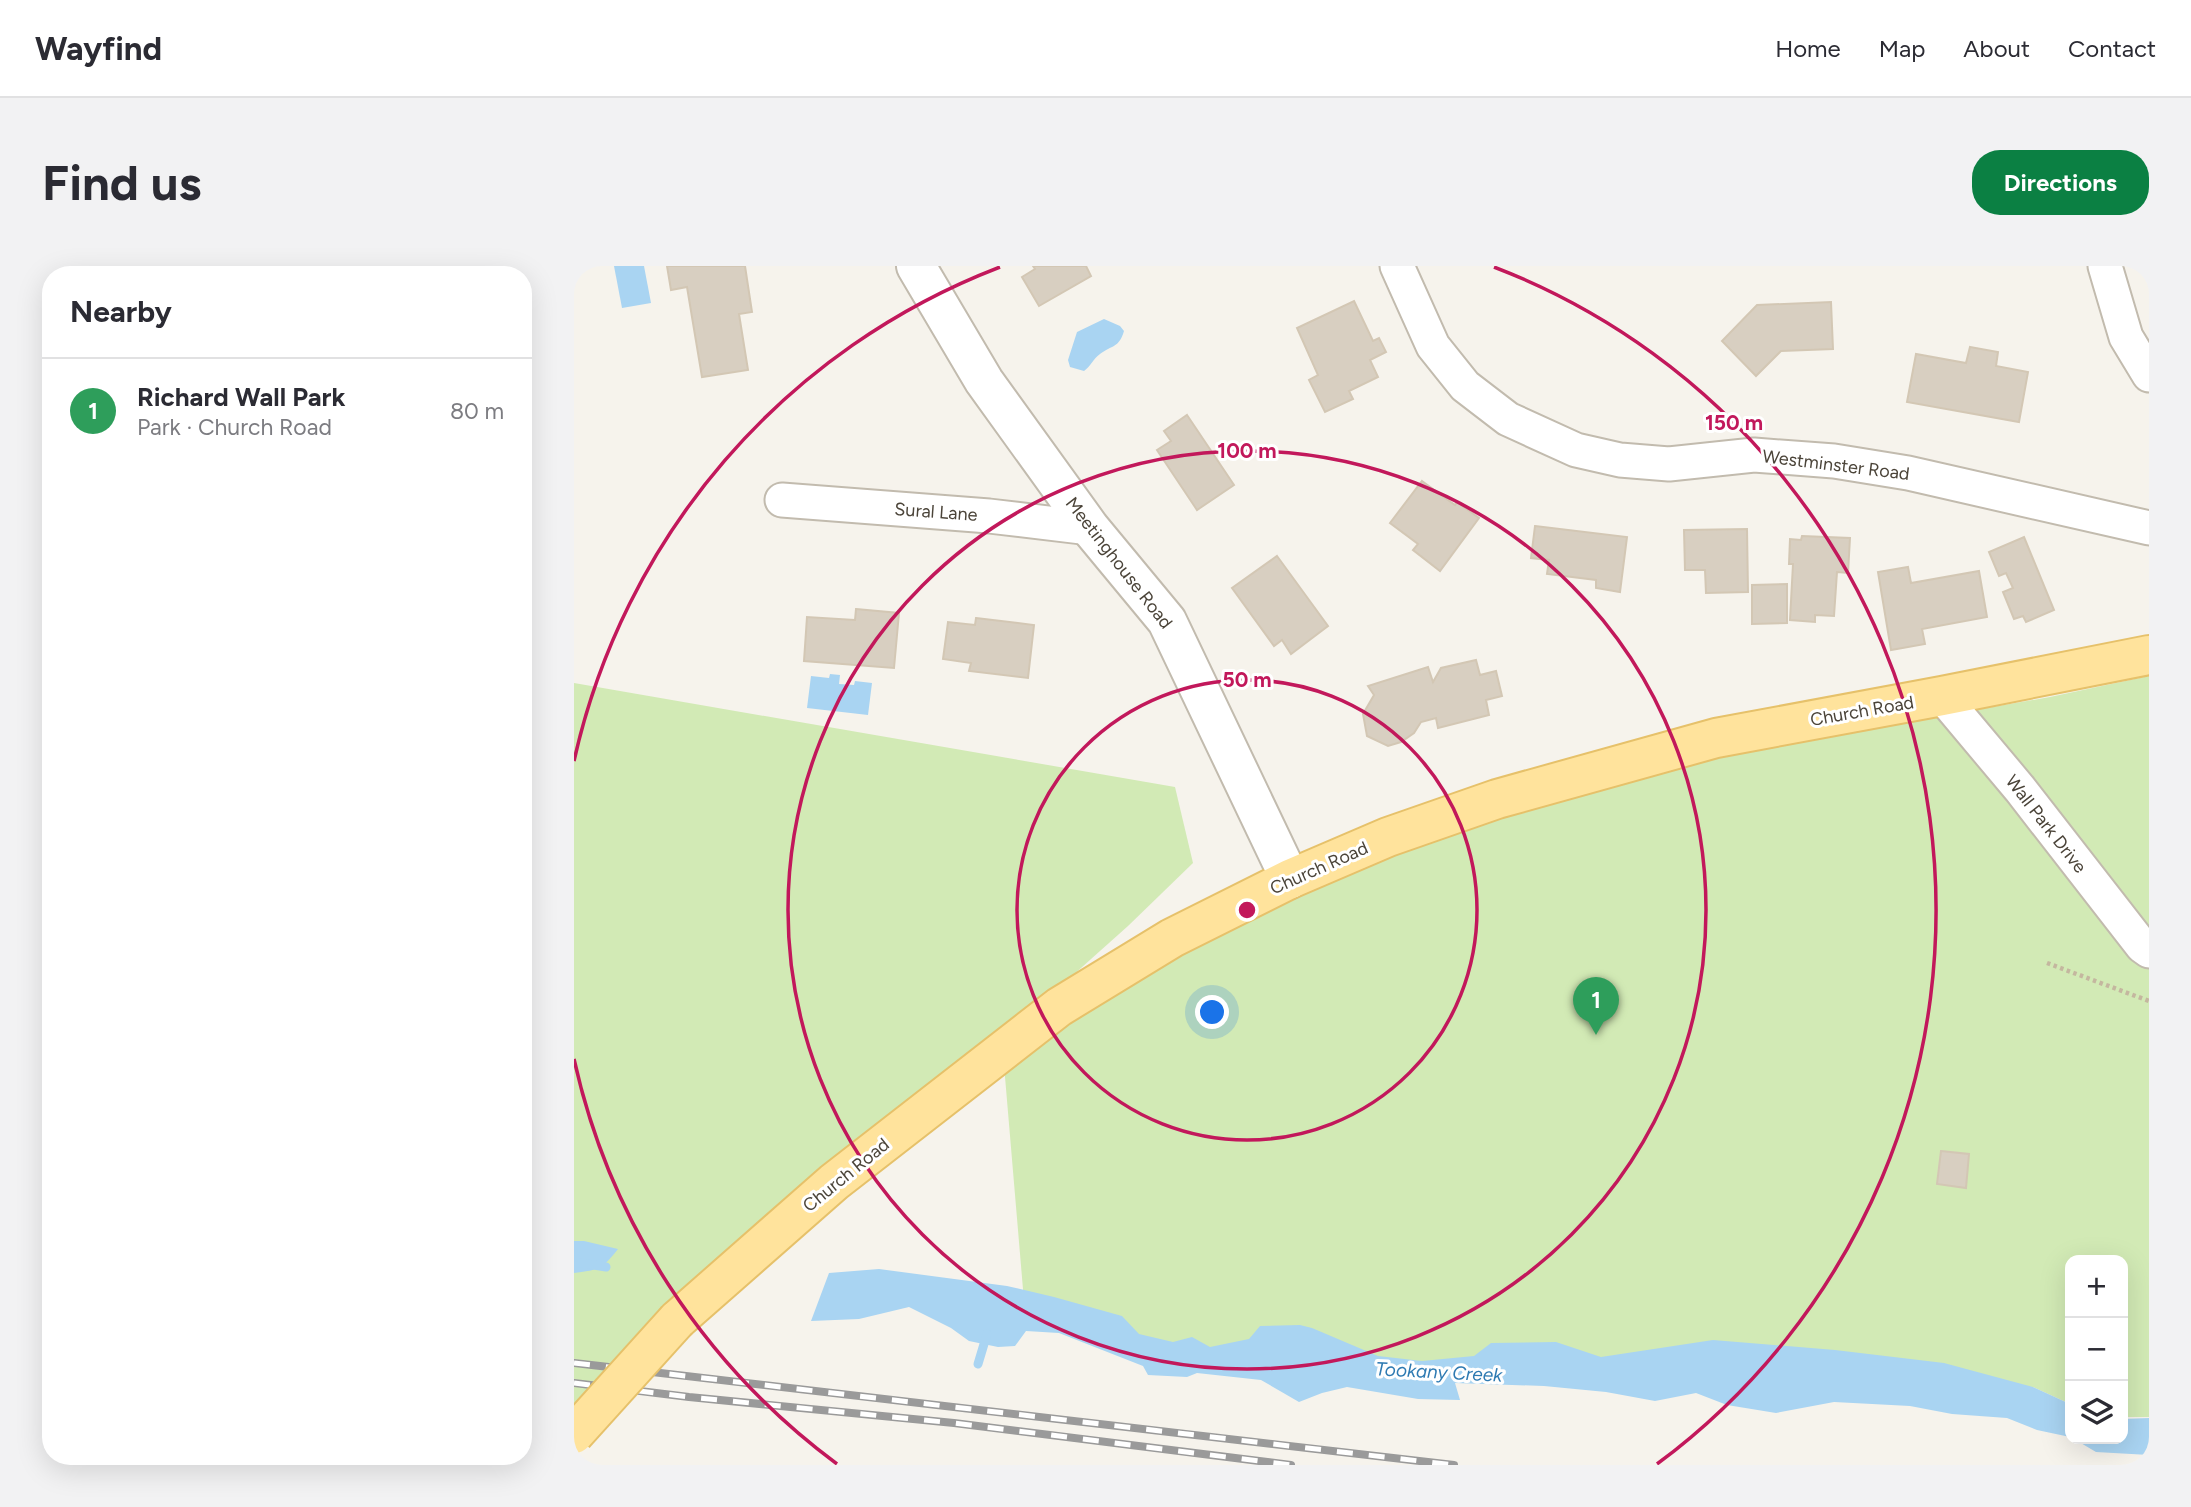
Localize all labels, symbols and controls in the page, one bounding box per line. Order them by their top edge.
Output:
text: Wayfind [35,29,162,68]
text: Home [1775,34,1841,63]
text: Map [1879,34,1925,63]
text: About [1963,34,2030,63]
text: Contact [2068,34,2156,63]
button: Directions [1972,150,2149,215]
text: Find us [42,153,201,212]
text: Nearby [70,293,172,330]
text: Richard Wall Park [137,381,345,413]
text: 1 [88,397,98,425]
text: 80 m [450,397,504,425]
text: 150 m [1705,410,1763,435]
text: Park · Church Road [137,413,332,441]
text: 100 m [1217,438,1277,463]
street label: Westminster Road [1761,445,1911,485]
street label: Meetinghouse Road [1061,493,1177,633]
street label: Sural Lane [894,498,978,526]
text: 50 m [1222,667,1272,692]
street label: Church Road [1808,691,1916,731]
street label: Wall Park Drive [2001,771,2091,878]
street label: Church Road [1267,837,1371,899]
centre of rings [1235,898,1259,922]
pin: 1 [1573,977,1619,1035]
your location [1195,995,1229,1029]
street label: Church Road [798,1133,894,1217]
map controls [2065,1255,2128,1444]
button: + [2065,1255,2128,1318]
button: − [2065,1318,2128,1381]
water label: Tookany Creek [1375,1357,1504,1387]
button: layers [2065,1381,2128,1444]

